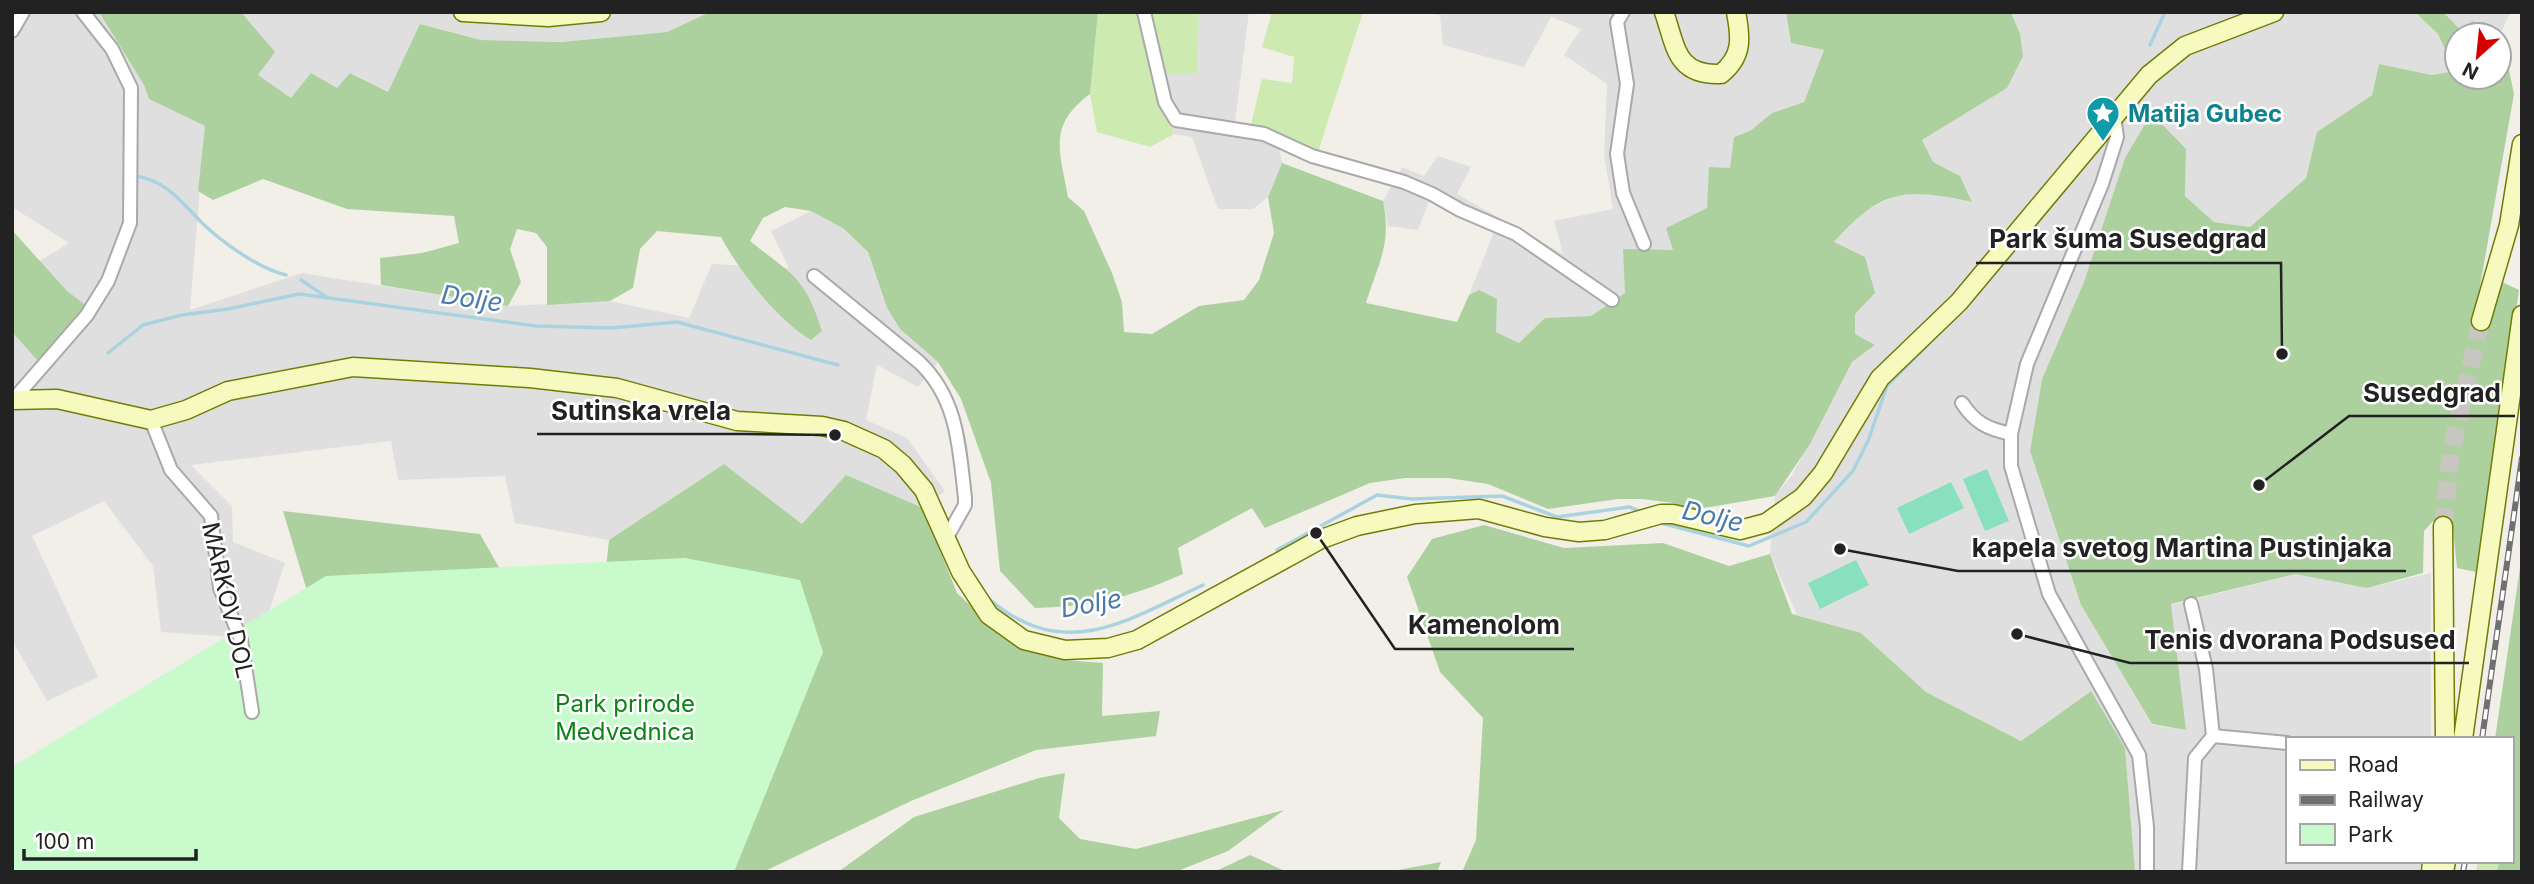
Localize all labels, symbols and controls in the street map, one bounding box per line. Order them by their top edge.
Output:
north arrow [2443,21,2513,91]
text: N [2459,57,2482,84]
place icon: Matija Gubec [2084,94,2122,143]
place label: Matija Gubec [2128,99,2282,128]
callout: Park šuma Susedgrad [1976,216,2281,263]
text: Park šuma Susedgrad [1989,223,2267,254]
water label: Dolje [439,278,505,318]
callout: Susedgrad [2349,369,2515,416]
text: Susedgrad [2363,377,2501,408]
callout: Sutinska vrela [537,387,745,434]
text: Sutinska vrela [551,395,731,426]
water label: Dolje [1679,494,1747,538]
street label: MARKOV DOL [196,519,260,681]
callout: kapela svetog Martina Pustinjaka [1958,524,2406,571]
text: kapela svetog Martina Pustinjaka [1972,532,2392,563]
water label: Dolje [1058,582,1124,624]
callout: Kamenolom [1395,602,1574,649]
text: Kamenolom [1408,609,1560,640]
callout: Tenis dvorana Podsused [2130,616,2469,663]
text: Tenis dvorana Podsused [2144,624,2456,655]
park label: Park prirode Medvednica [555,689,695,746]
legend [2286,737,2513,863]
text: Road [2348,752,2399,777]
text: Railway [2348,787,2424,812]
scale bar [24,818,196,862]
text: Park [2348,822,2393,847]
text: 100 m [35,829,94,854]

